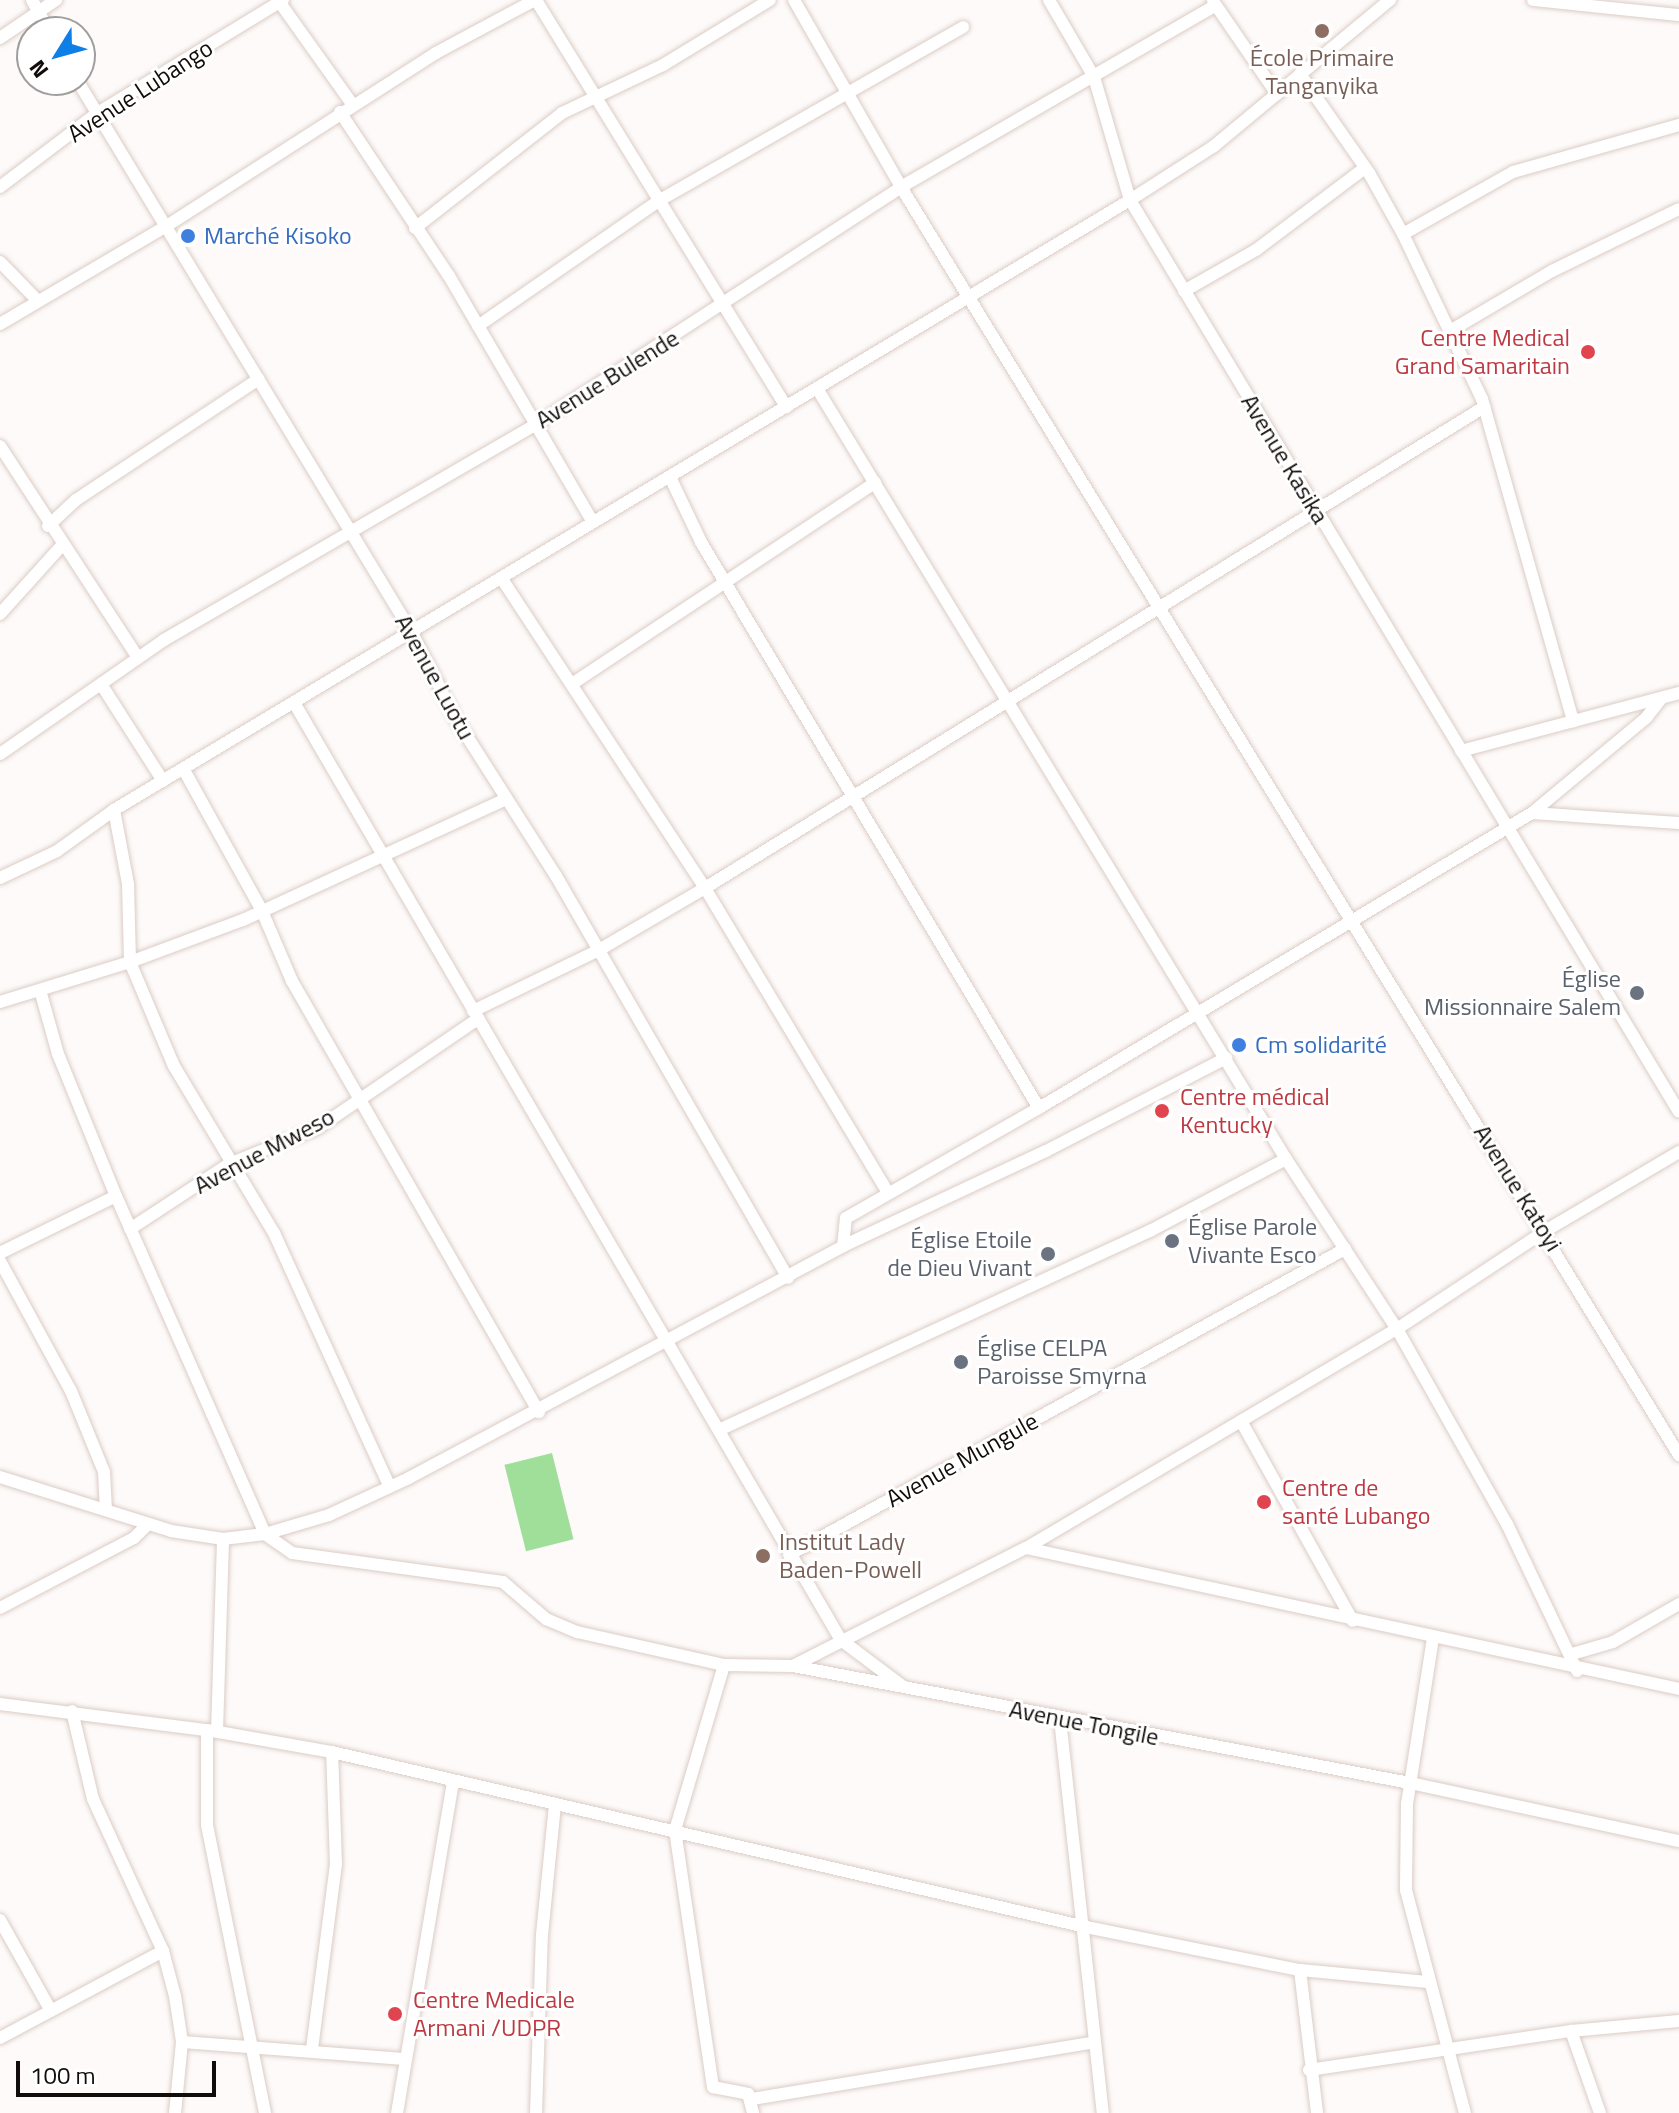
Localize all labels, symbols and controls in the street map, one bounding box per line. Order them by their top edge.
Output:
north arrow [16,16,96,96]
marker: École Primaire Tanganyika [1313,22,1331,40]
street label: Avenue Lubango [62,33,218,149]
place label: École Primaire Tanganyika [1250,44,1394,100]
text: N [20,53,57,86]
place label: Marché Kisoko [204,222,352,250]
marker: Marché Kisoko [179,227,197,245]
street label: Avenue Bulende [530,324,684,434]
place label: Centre Medical Grand Samaritain [1395,324,1570,380]
marker: Centre Medical Grand Samaritain [1577,341,1599,363]
street label: Avenue Kasika [1235,389,1335,529]
street label: Avenue Luotu [389,610,481,744]
place label: Église Missionnaire Salem [1424,965,1621,1021]
marker: Église Missionnaire Salem [1628,984,1646,1002]
place label: Cm solidarité [1255,1031,1387,1059]
marker: Cm solidarité [1230,1036,1248,1054]
place label: Centre médical Kentucky [1180,1083,1330,1139]
marker: Centre médical Kentucky [1151,1100,1173,1122]
street label: Avenue Mweso [189,1102,339,1200]
street label: Avenue Katoyi [1468,1119,1568,1257]
place label: Église Parole Vivante Esco [1188,1213,1317,1269]
place label: Église Etoile de Dieu Vivant [887,1226,1032,1282]
marker: Église Parole Vivante Esco [1163,1232,1181,1250]
marker: Église Etoile de Dieu Vivant [1039,1245,1057,1263]
place label: Église CELPA Paroisse Smyrna [977,1334,1147,1390]
marker: Église CELPA Paroisse Smyrna [952,1353,970,1371]
street label: Avenue Mungule [881,1406,1043,1514]
place label: Centre de santé Lubango [1282,1474,1430,1530]
marker: Centre de santé Lubango [1253,1491,1275,1513]
place label: Institut Lady Baden-Powell [779,1528,922,1584]
marker: Institut Lady Baden-Powell [754,1547,772,1565]
street label: Avenue Tongile [1007,1694,1161,1752]
place label: Centre Medicale Armani /UDPR [413,1986,575,2042]
marker: Centre Medicale Armani /UDPR [384,2003,406,2025]
scale bar [20,2045,220,2095]
text: 100 m [30,2057,96,2093]

